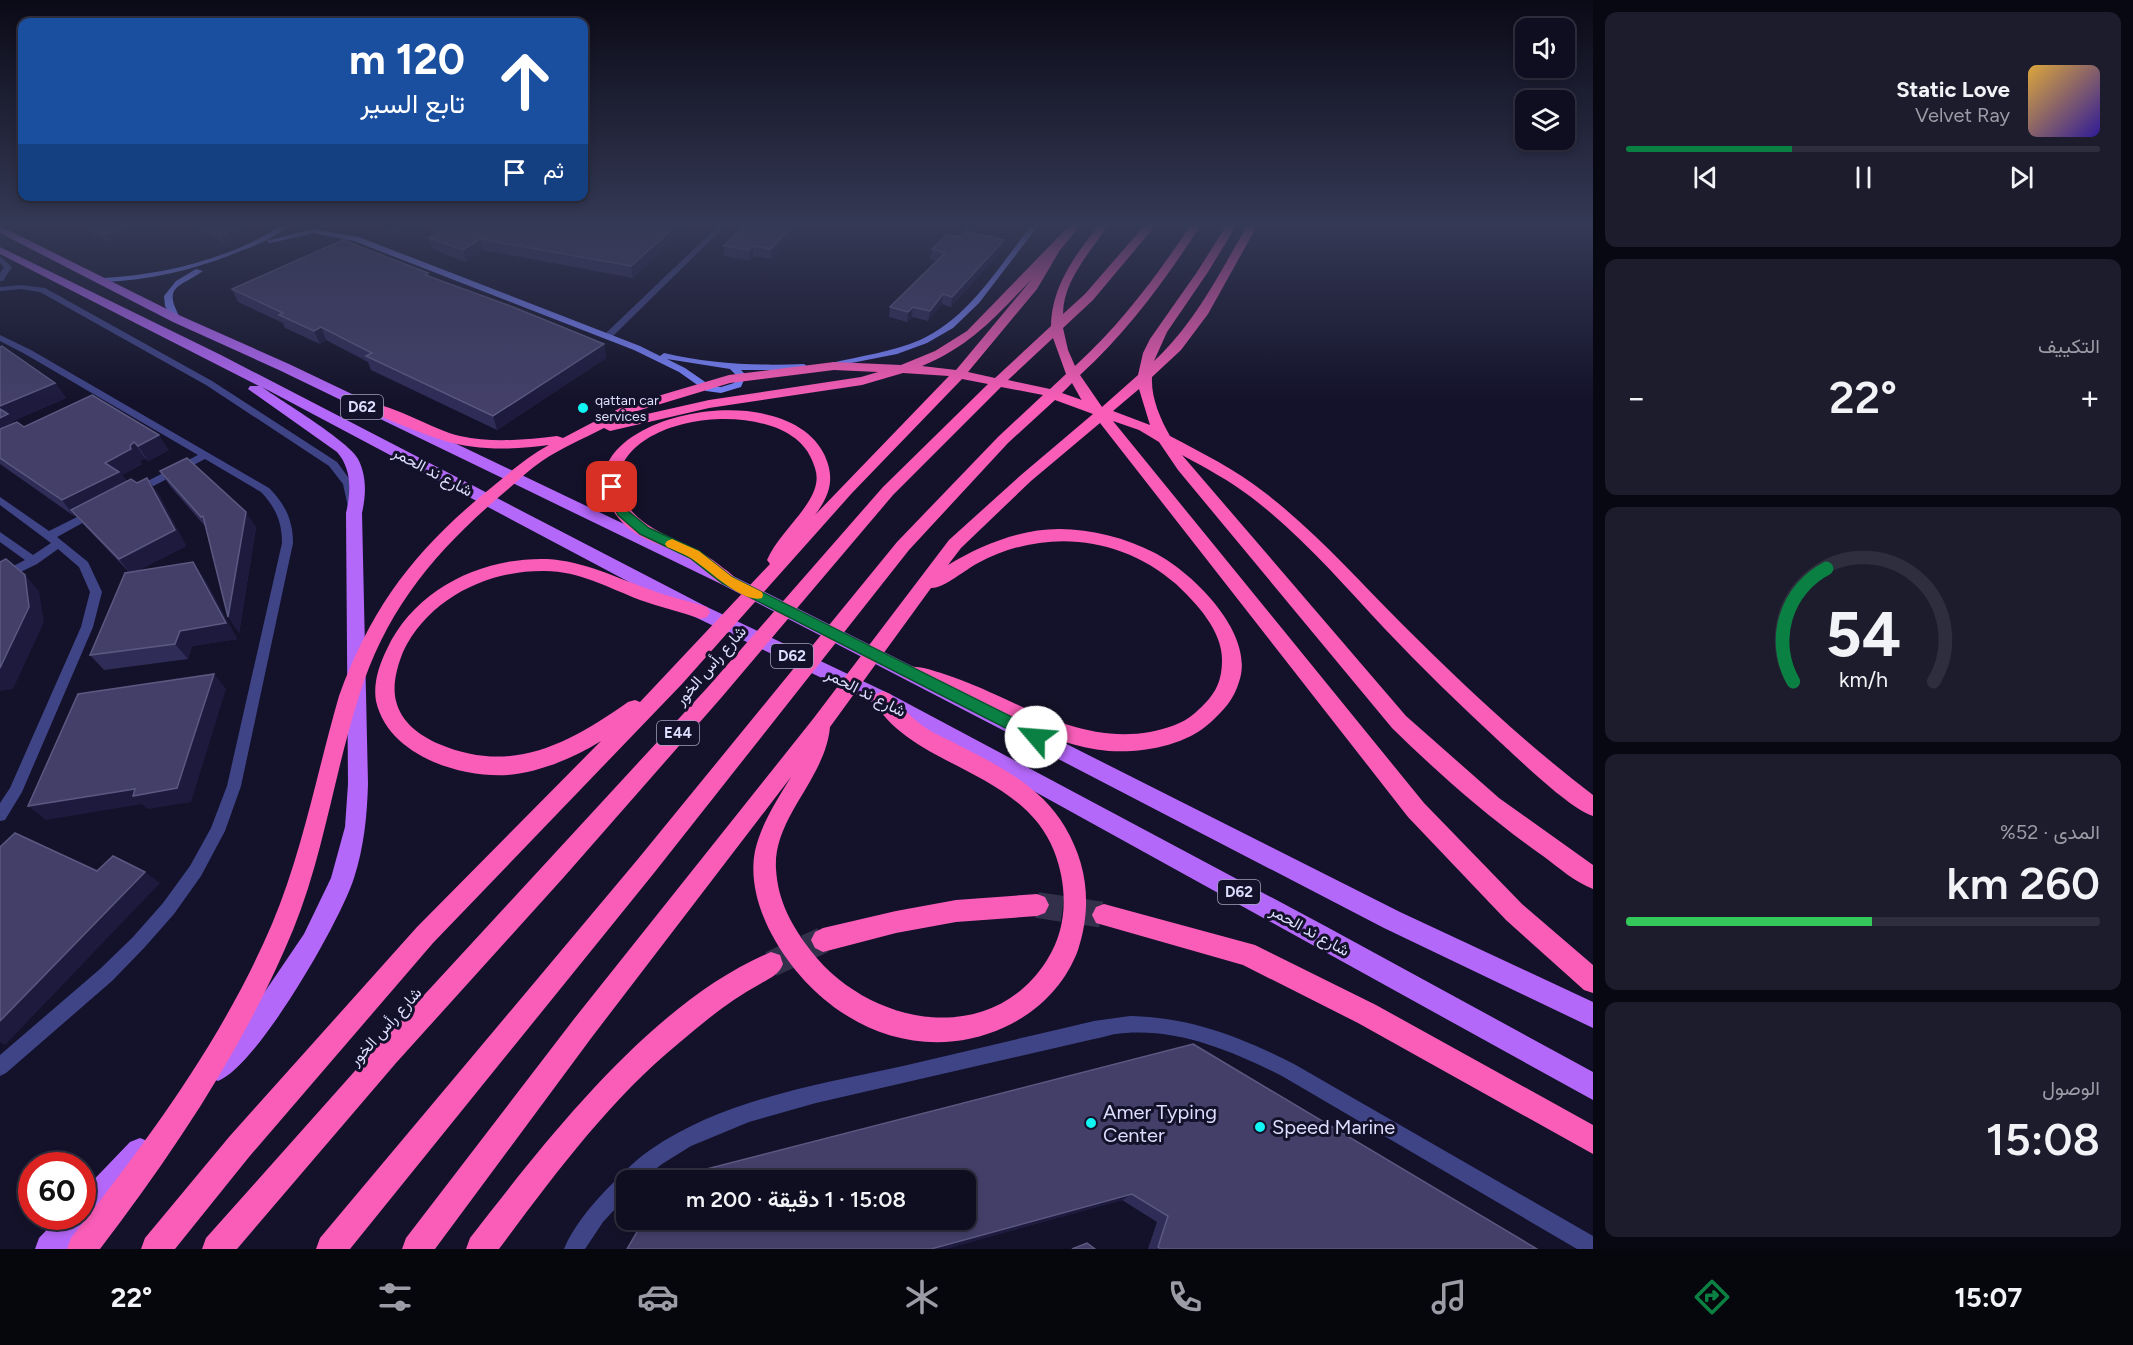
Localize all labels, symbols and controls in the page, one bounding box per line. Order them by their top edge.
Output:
map controls [1515,18,1575,150]
button: sound [1515,18,1575,78]
text: 120 m [349,34,465,85]
icon: ahead [486,42,564,120]
text: Static Love [1896,76,2010,103]
text: تابع السير [360,87,465,120]
button: layers [1515,90,1575,150]
text: Velvet Ray [1915,103,2010,127]
icon: arrive [498,156,531,189]
text: ثم [543,157,564,184]
icon: previous [1689,161,1722,194]
icon: pause [1847,161,1880,194]
icon: next [2005,161,2038,194]
text: التكييف [2038,334,2100,358]
text: 22° [1829,370,1897,424]
text: − [1626,378,1647,417]
text: + [2079,378,2100,417]
place label: qattan car services [595,392,659,425]
road number: D62 [341,395,383,419]
marker: qattan car services [576,401,590,415]
street label: شارع ند الحمر [388,442,476,502]
pin [586,461,637,512]
icon: arrive [595,470,628,503]
text: 54 [1825,597,1901,672]
street label: شارع رأس الخور [670,622,752,711]
road number: D62 [771,644,813,668]
street label: شارع ند الحمر [821,664,909,723]
text: km/h [1839,667,1887,692]
position arrow [1004,705,1068,769]
road number: E44 [657,721,699,745]
text: المدى · 52% [2000,820,2100,844]
text: 260 km [1946,856,2100,910]
road number: D62 [1218,880,1260,904]
street label: شارع ند الحمر [1265,900,1353,962]
street label: شارع رأس الخور [345,983,427,1072]
text: الوصول [2042,1076,2100,1100]
place label: Amer Typing Center [1103,1100,1217,1147]
text: 15:08 [1986,1112,2100,1166]
place label: Speed Marine [1272,1115,1395,1139]
marker: Amer Typing Center [1084,1116,1098,1130]
marker: Speed Marine [1253,1120,1267,1134]
speed limit sign: 60 [18,1152,96,1230]
text: 15:08 · 1 دقيقة · 200 m [686,1186,906,1213]
icon: filters [374,1276,416,1318]
icon: car [637,1276,679,1318]
icon: climate [901,1276,943,1318]
icon: phone [1164,1276,1206,1318]
icon: music [1428,1276,1470,1318]
icon: directions [1691,1276,1733,1318]
text: 22° [111,1281,152,1314]
text: 15:07 [1955,1281,2022,1314]

